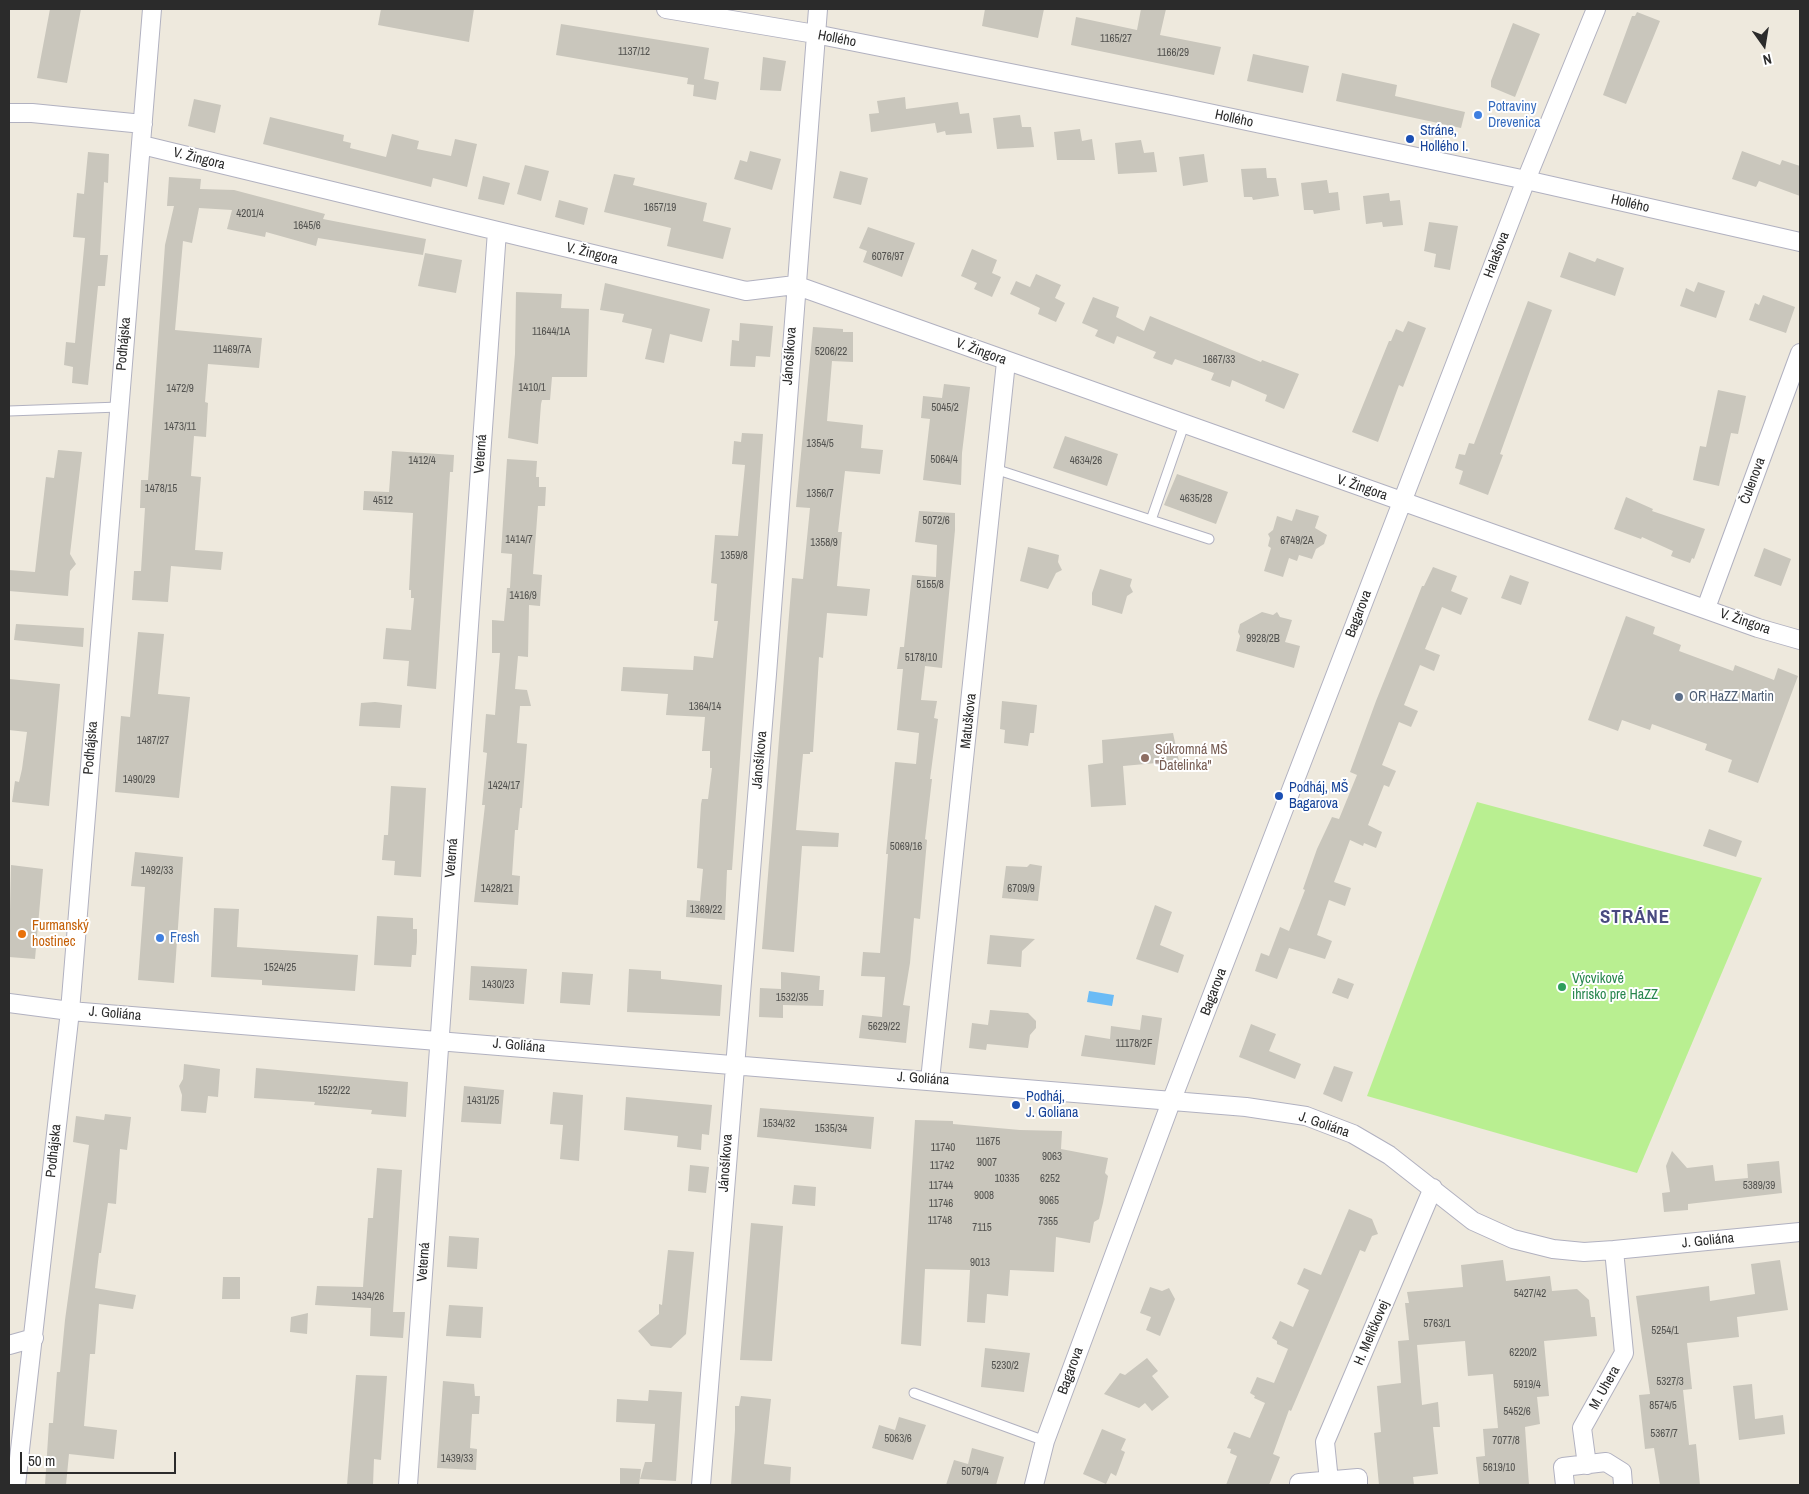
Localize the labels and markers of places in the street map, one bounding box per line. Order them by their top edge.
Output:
place label: Potraviny Drevenica [1488,99,1540,132]
marker: Potraviny Drevenica [1472,109,1484,121]
place label: Stráne, Hollého I. [1420,123,1468,156]
marker: Stráne, Hollého I. [1404,133,1416,145]
place label: OR HaZZ Martin [1689,689,1774,705]
marker: OR HaZZ Martin [1673,691,1685,703]
place label: Súkromná MŠ "Ďatelinka" [1155,742,1228,774]
marker: Súkromná MŠ "Ďatelinka" [1139,752,1151,764]
place label: Podháj, MŠ Bagarova [1289,780,1348,812]
marker: Podháj, MŠ Bagarova [1273,790,1285,802]
place label: Furmanský hostinec [32,918,89,950]
marker: Furmanský hostinec [16,928,28,940]
place label: Fresh [170,930,199,946]
marker: Fresh [154,932,166,944]
place label: Výcvikové ihrisko pre HaZZ [1572,971,1658,1004]
marker: Výcvikové ihrisko pre HaZZ [1556,981,1568,993]
place label: Podháj, J. Goliana [1026,1089,1078,1122]
marker: Podháj, J. Goliana [1010,1099,1022,1111]

